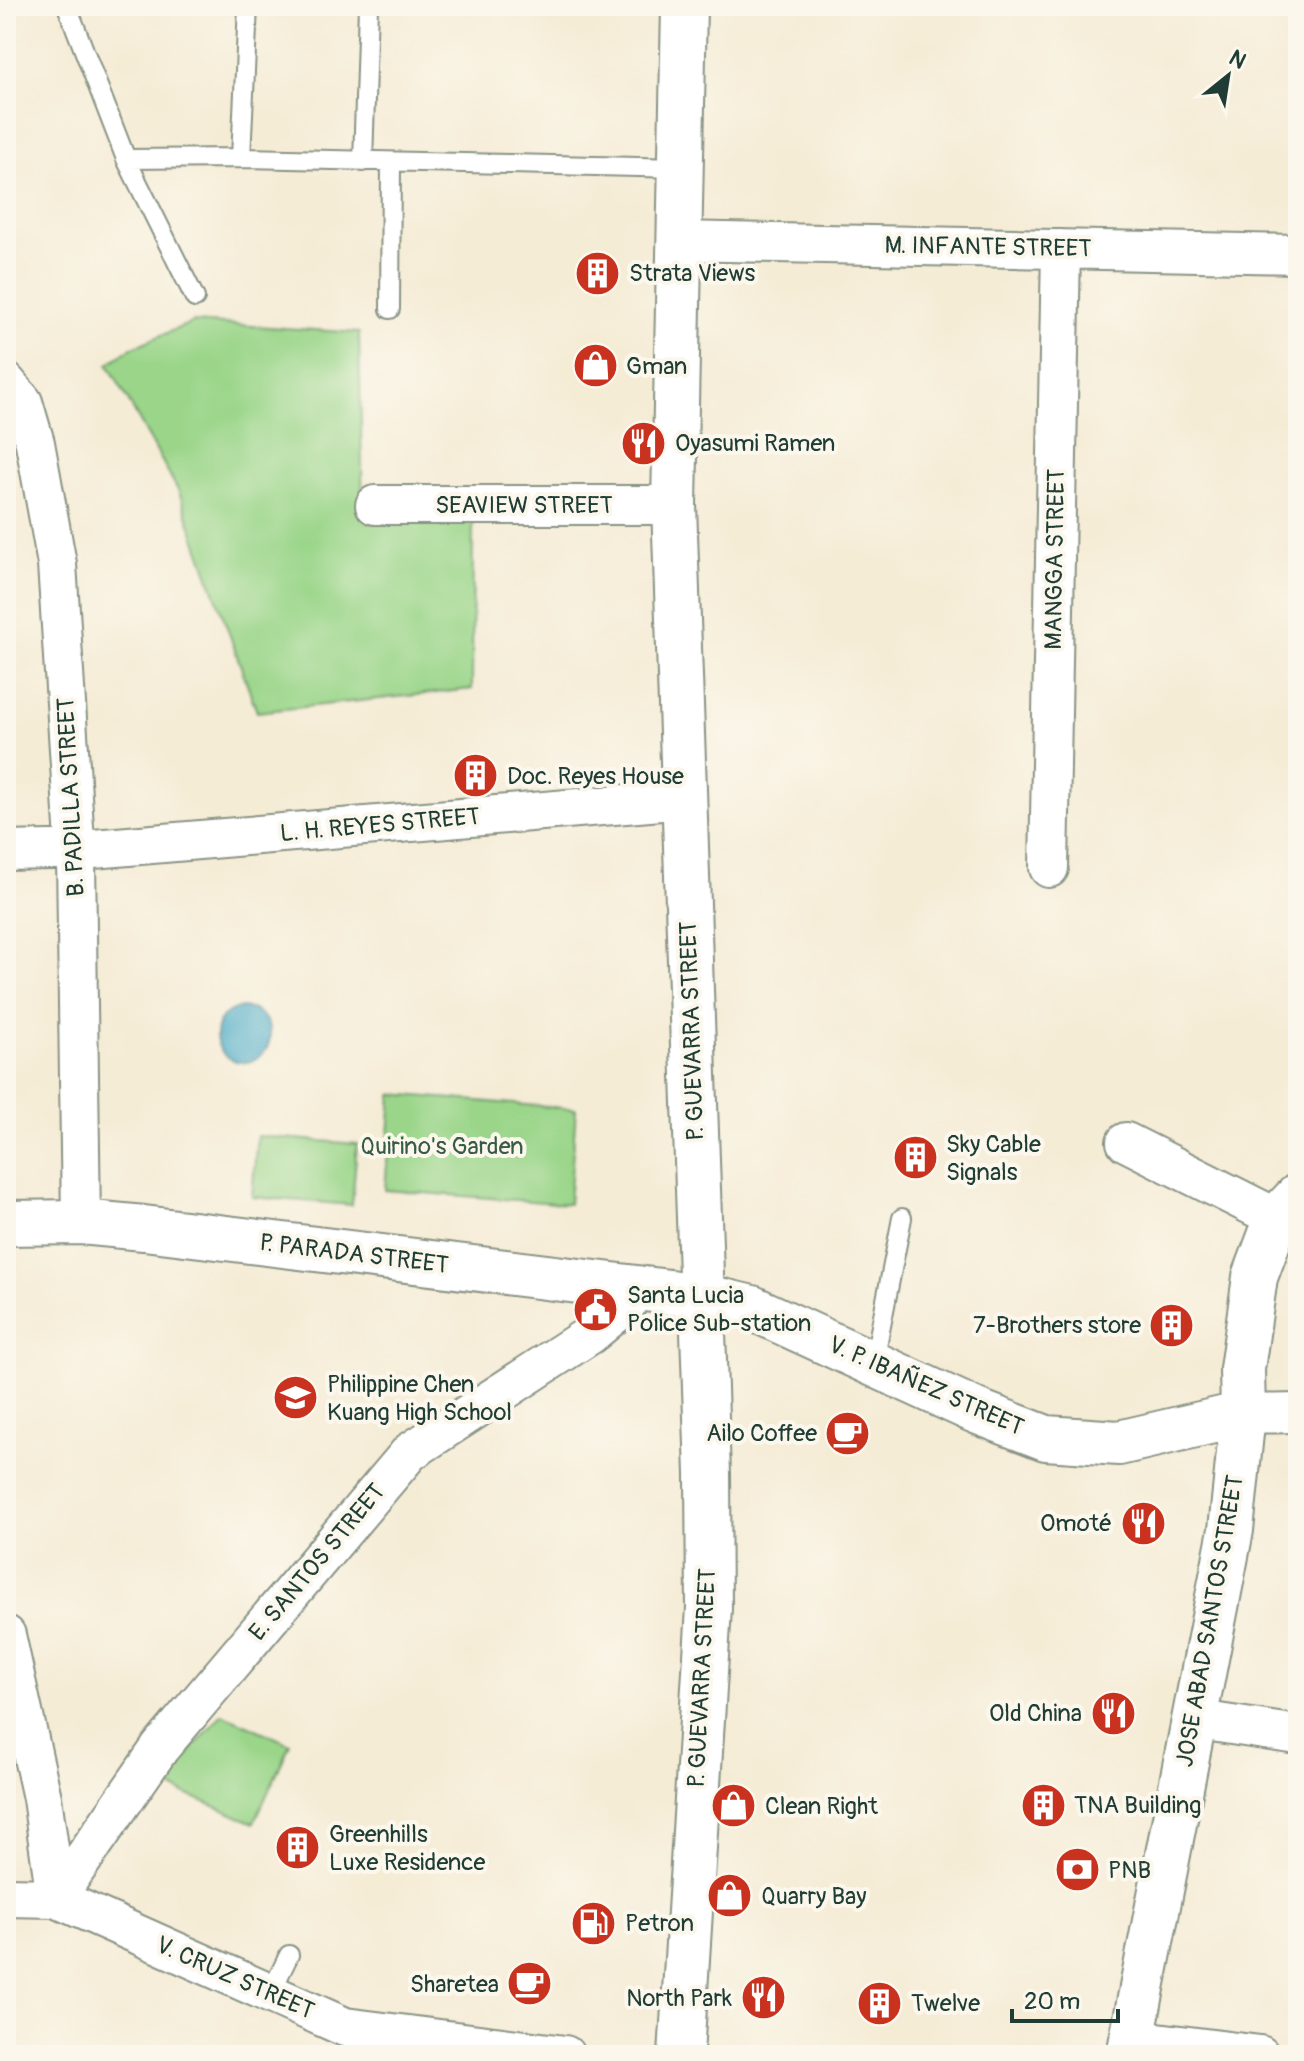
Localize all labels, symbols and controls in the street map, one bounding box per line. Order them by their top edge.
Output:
north arrow [1188,36,1268,116]
text: N [1224,44,1251,75]
street label: M. INFANTE STREET [884,231,1092,263]
building icon: Strata Views [574,249,622,297]
place label: Strata Views [629,259,755,288]
shop icon: Gman [571,342,619,390]
place label: Gman [626,352,687,381]
restaurant icon: Oyasumi Ramen [620,419,668,467]
place label: Oyasumi Ramen [675,429,835,458]
street label: MANGGA STREET [1039,468,1071,650]
street label: SEAVIEW STREET [435,491,613,520]
street label: B. PADILLA STREET [51,697,91,897]
building icon: Doc. Reyes House [452,752,500,800]
place label: Doc. Reyes House [507,762,684,791]
street label: L. H. REYES STREET [279,802,481,848]
street label: P. GUEVARRA STREET [674,921,710,1141]
place label: Sky Cable Signals [946,1130,1041,1187]
park label: Quirino's Garden [360,1132,524,1161]
building icon: Sky Cable Signals [891,1134,939,1182]
street label: P. PARADA STREET [258,1228,450,1280]
place label: Santa Lucia Police Sub-station [627,1281,811,1338]
public building icon: Santa Lucia Police Sub-station [572,1285,620,1333]
building icon: 7-Brothers store [1148,1301,1196,1349]
place label: 7-Brothers store [973,1311,1141,1340]
street label: V. P. IBAÑEZ STREET [824,1330,1028,1442]
place label: Philippine Chen Kuang High School [327,1370,512,1427]
school or university icon: Philippine Chen Kuang High School [272,1374,320,1422]
cafe icon: Ailo Coffee [824,1409,872,1457]
place label: Ailo Coffee [706,1419,817,1448]
street label: JOSE ABAD SANTOS STREET [1170,1473,1250,1769]
street label: E. SANTOS STREET [243,1478,391,1646]
restaurant icon: Omoté [1119,1499,1167,1547]
place label: Omoté [1040,1509,1112,1538]
street label: P. GUEVARRA STREET [682,1568,722,1788]
restaurant icon: Old China [1089,1689,1137,1737]
place label: Old China [989,1699,1082,1728]
building icon: TNA Building [1019,1781,1067,1829]
shop icon: Clean Right [710,1782,758,1830]
place label: TNA Building [1074,1791,1201,1820]
place label: Clean Right [765,1792,878,1821]
place label: Greenhills Luxe Residence [329,1820,486,1877]
building icon: Greenhills Luxe Residence [274,1824,322,1872]
bank icon: PNB [1053,1846,1101,1894]
place label: PNB [1108,1856,1151,1885]
shop icon: Quarry Bay [706,1872,754,1920]
place label: Quarry Bay [761,1882,866,1911]
fuel station icon: Petron [570,1899,618,1947]
place label: Petron [625,1909,694,1938]
street label: V. CRUZ STREET [151,1930,319,2026]
cafe icon: Sharetea [506,1960,554,2008]
place label: Sharetea [410,1970,499,1999]
scale bar [1012,1973,1118,2023]
restaurant icon: North Park [739,1974,787,2022]
building icon: Twelve [856,1979,904,2027]
place label: North Park [626,1984,732,2013]
text: 20 m [1024,1987,1080,2016]
place label: Twelve [911,1989,980,2018]

